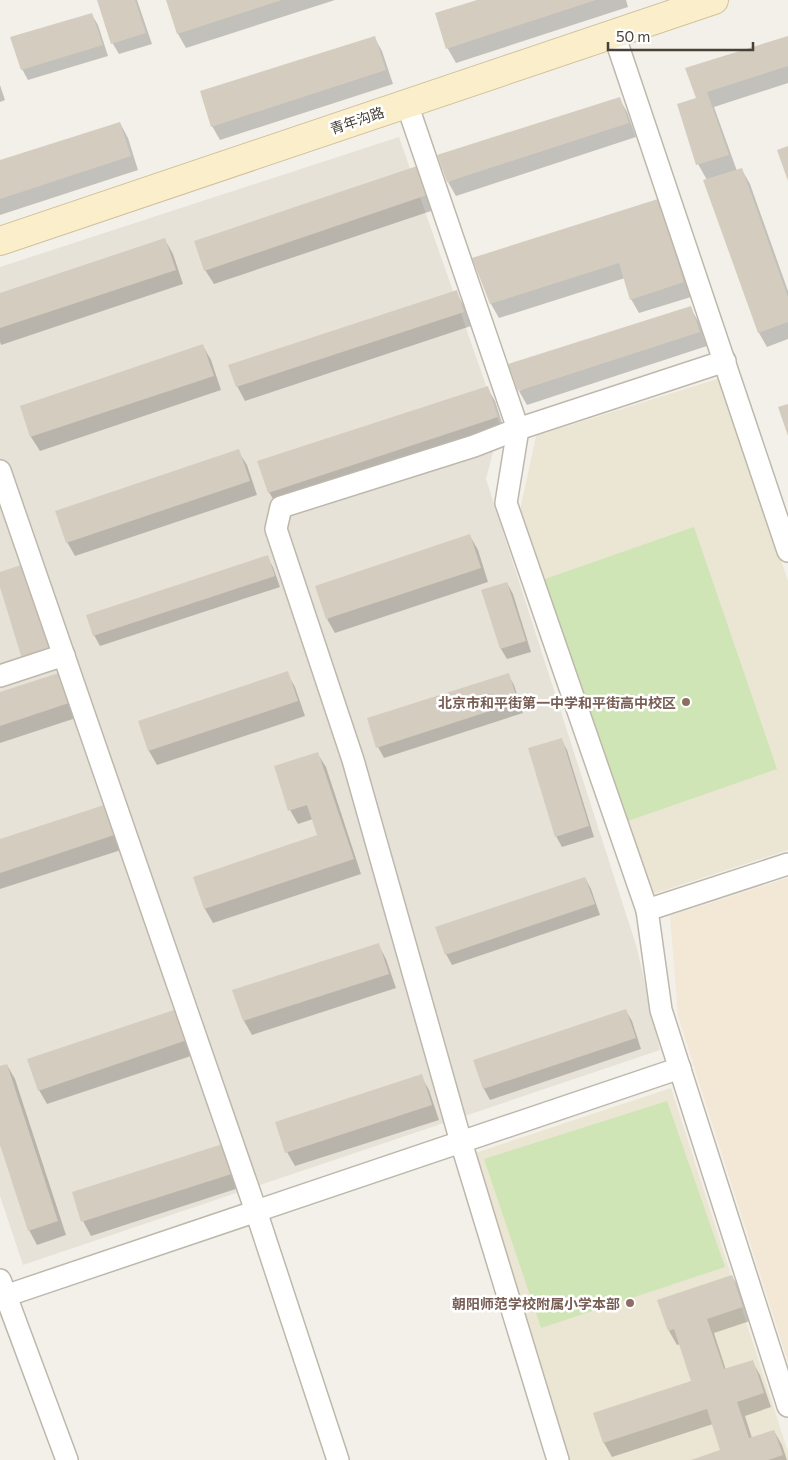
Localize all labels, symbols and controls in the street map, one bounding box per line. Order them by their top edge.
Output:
scale bar [608,20,753,52]
text: 50 m [616,27,650,45]
street label: 青年沟路 [328,103,386,137]
place label: 北京市和平街第一中学和平街高中校区 [438,694,676,711]
marker: 北京市和平街第一中学和平街高中校区 [680,696,692,708]
place label: 朝阳师范学校附属小学本部 [452,1295,620,1312]
marker: 朝阳师范学校附属小学本部 [624,1297,636,1309]

